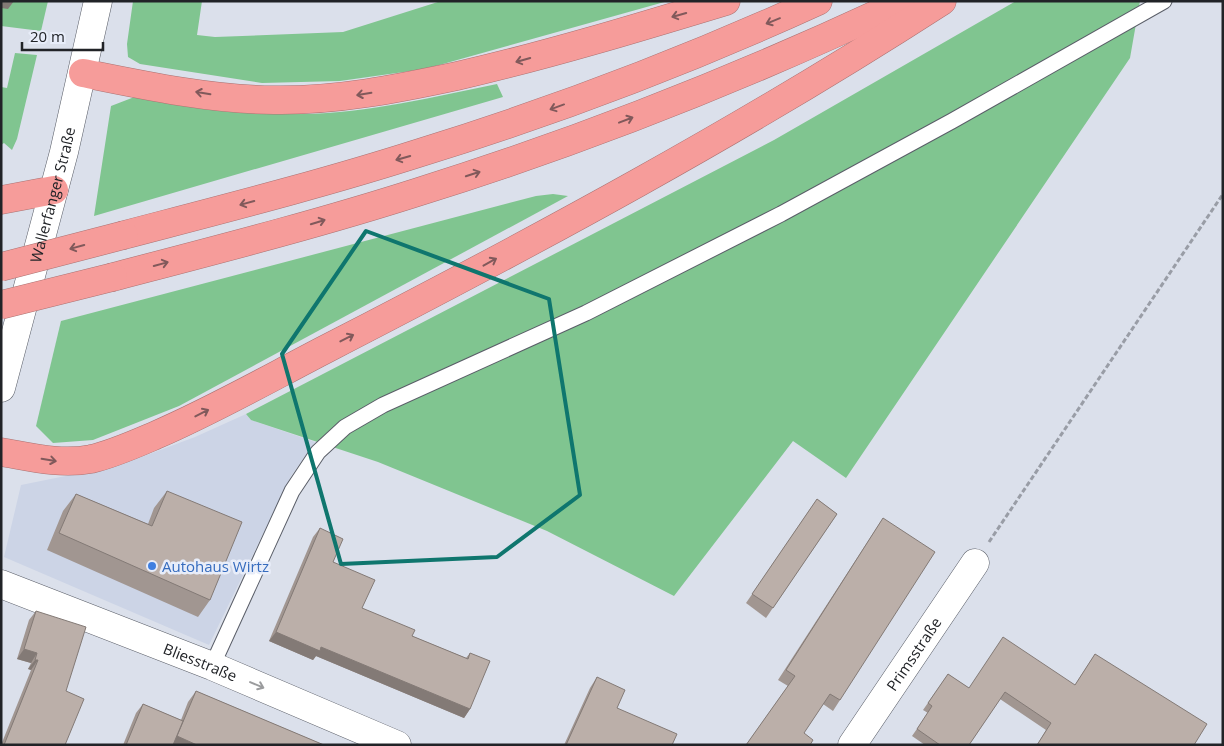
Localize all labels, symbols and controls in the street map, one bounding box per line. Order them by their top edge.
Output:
one-way arrow [672,11,688,21]
one-way arrow [766,17,781,26]
scale bar [22,20,104,52]
text: 20 m [30,26,65,46]
one-way arrow [516,56,532,65]
one-way arrow [195,88,211,98]
one-way arrow [357,89,373,99]
one-way arrow [550,103,565,112]
one-way arrow [618,115,633,124]
street label: Wallerfanger Straße [25,125,79,265]
one-way arrow [395,154,411,164]
one-way arrow [464,169,480,178]
one-way arrow [239,199,255,208]
one-way arrow [309,217,325,227]
one-way arrow [69,243,85,253]
one-way arrow [483,257,498,267]
one-way arrow [152,259,168,269]
one-way arrow [339,333,354,342]
one-way arrow [195,408,210,418]
one-way arrow [41,455,57,465]
place label: Autohaus Wirtz [162,556,269,576]
marker: Autohaus Wirtz [146,560,158,572]
street label: Primsstraße [882,613,946,695]
street label: Bliesstraße [161,638,240,686]
one-way arrow [249,681,264,691]

